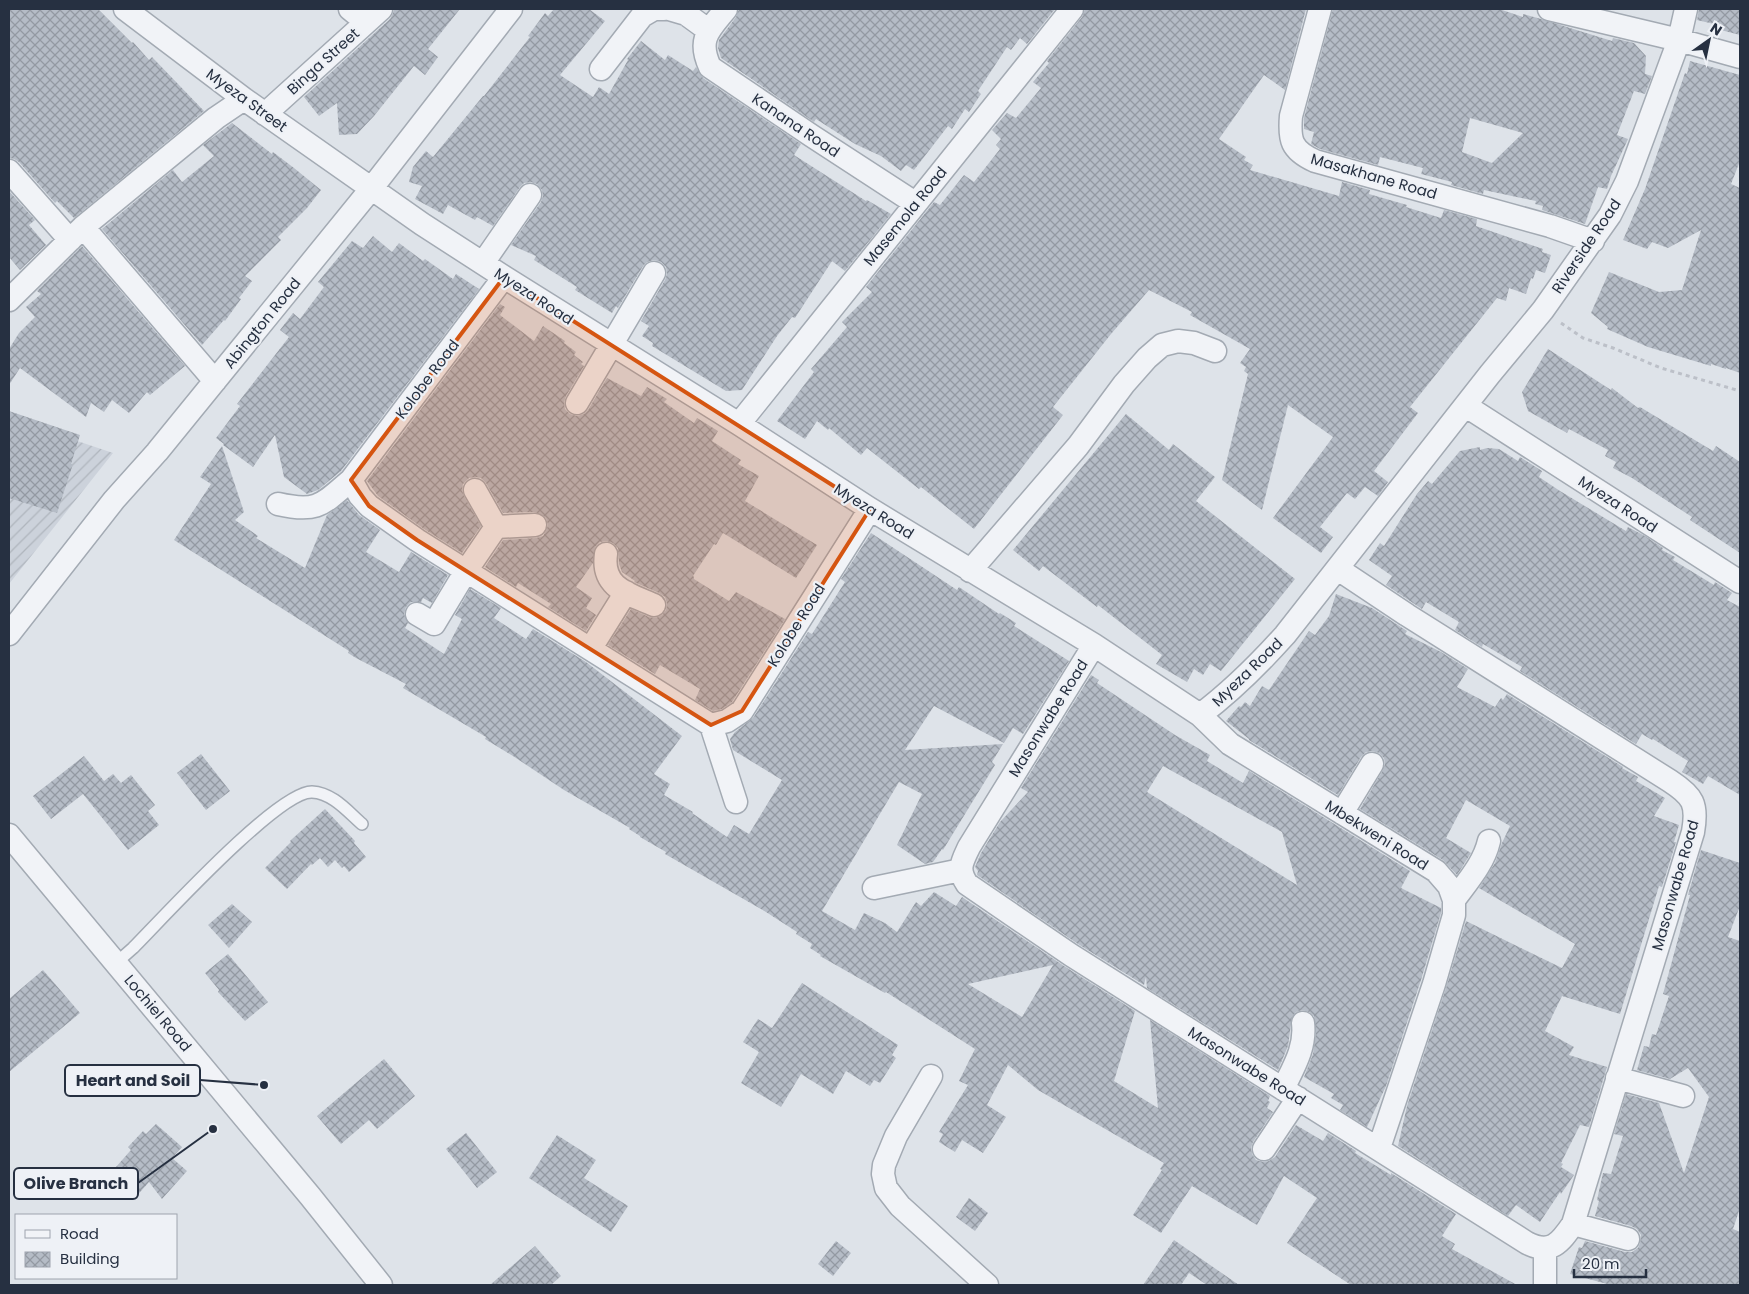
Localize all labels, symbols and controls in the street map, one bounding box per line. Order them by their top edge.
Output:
north arrow [1684,15,1734,65]
text: N [1706,18,1726,40]
street label: Binga Street [282,23,364,99]
street label: Myeza Street [202,63,292,137]
street label: Kanana Road [748,88,844,162]
street label: Masakhane Road [1308,148,1440,204]
street label: Masemola Road [858,162,952,270]
street label: Riverside Road [1547,194,1625,298]
street label: Myeza Road [490,263,578,329]
street label: Abington Road [219,273,305,373]
street label: Kolobe Road [390,335,464,423]
street label: Myeza Road [1574,471,1662,537]
street label: Myeza Road [830,478,918,544]
street label: Kolobe Road [762,579,830,671]
street label: Myeza Road [1207,633,1287,711]
street label: Masonwabe Road [1003,655,1093,781]
street label: Mbekweni Road [1321,795,1433,875]
street label: Masonwabe Road [1646,817,1704,953]
street label: Lochiel Road [120,970,196,1056]
street label: Masonwabe Road [1184,1021,1310,1111]
callout: Heart and Soil [65,1065,200,1096]
text: Heart and Soil [76,1069,190,1092]
callout: Olive Branch [14,1168,138,1199]
text: Olive Branch [24,1172,128,1195]
legend [15,1214,178,1279]
text: Road [60,1223,99,1244]
scale bar [1574,1246,1646,1278]
text: Building [60,1248,120,1269]
text: 20 m [1582,1253,1620,1274]

